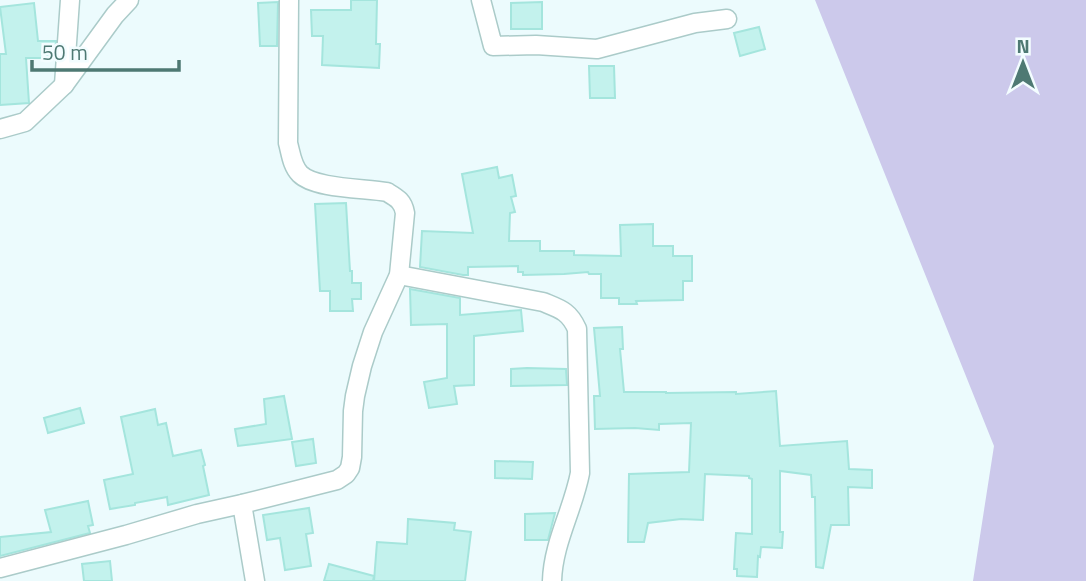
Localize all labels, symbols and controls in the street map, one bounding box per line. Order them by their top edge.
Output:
scale bar [32,28,178,72]
north arrow [988,28,1058,98]
text: N [1016,31,1030,60]
text: 50 m [42,36,88,68]

